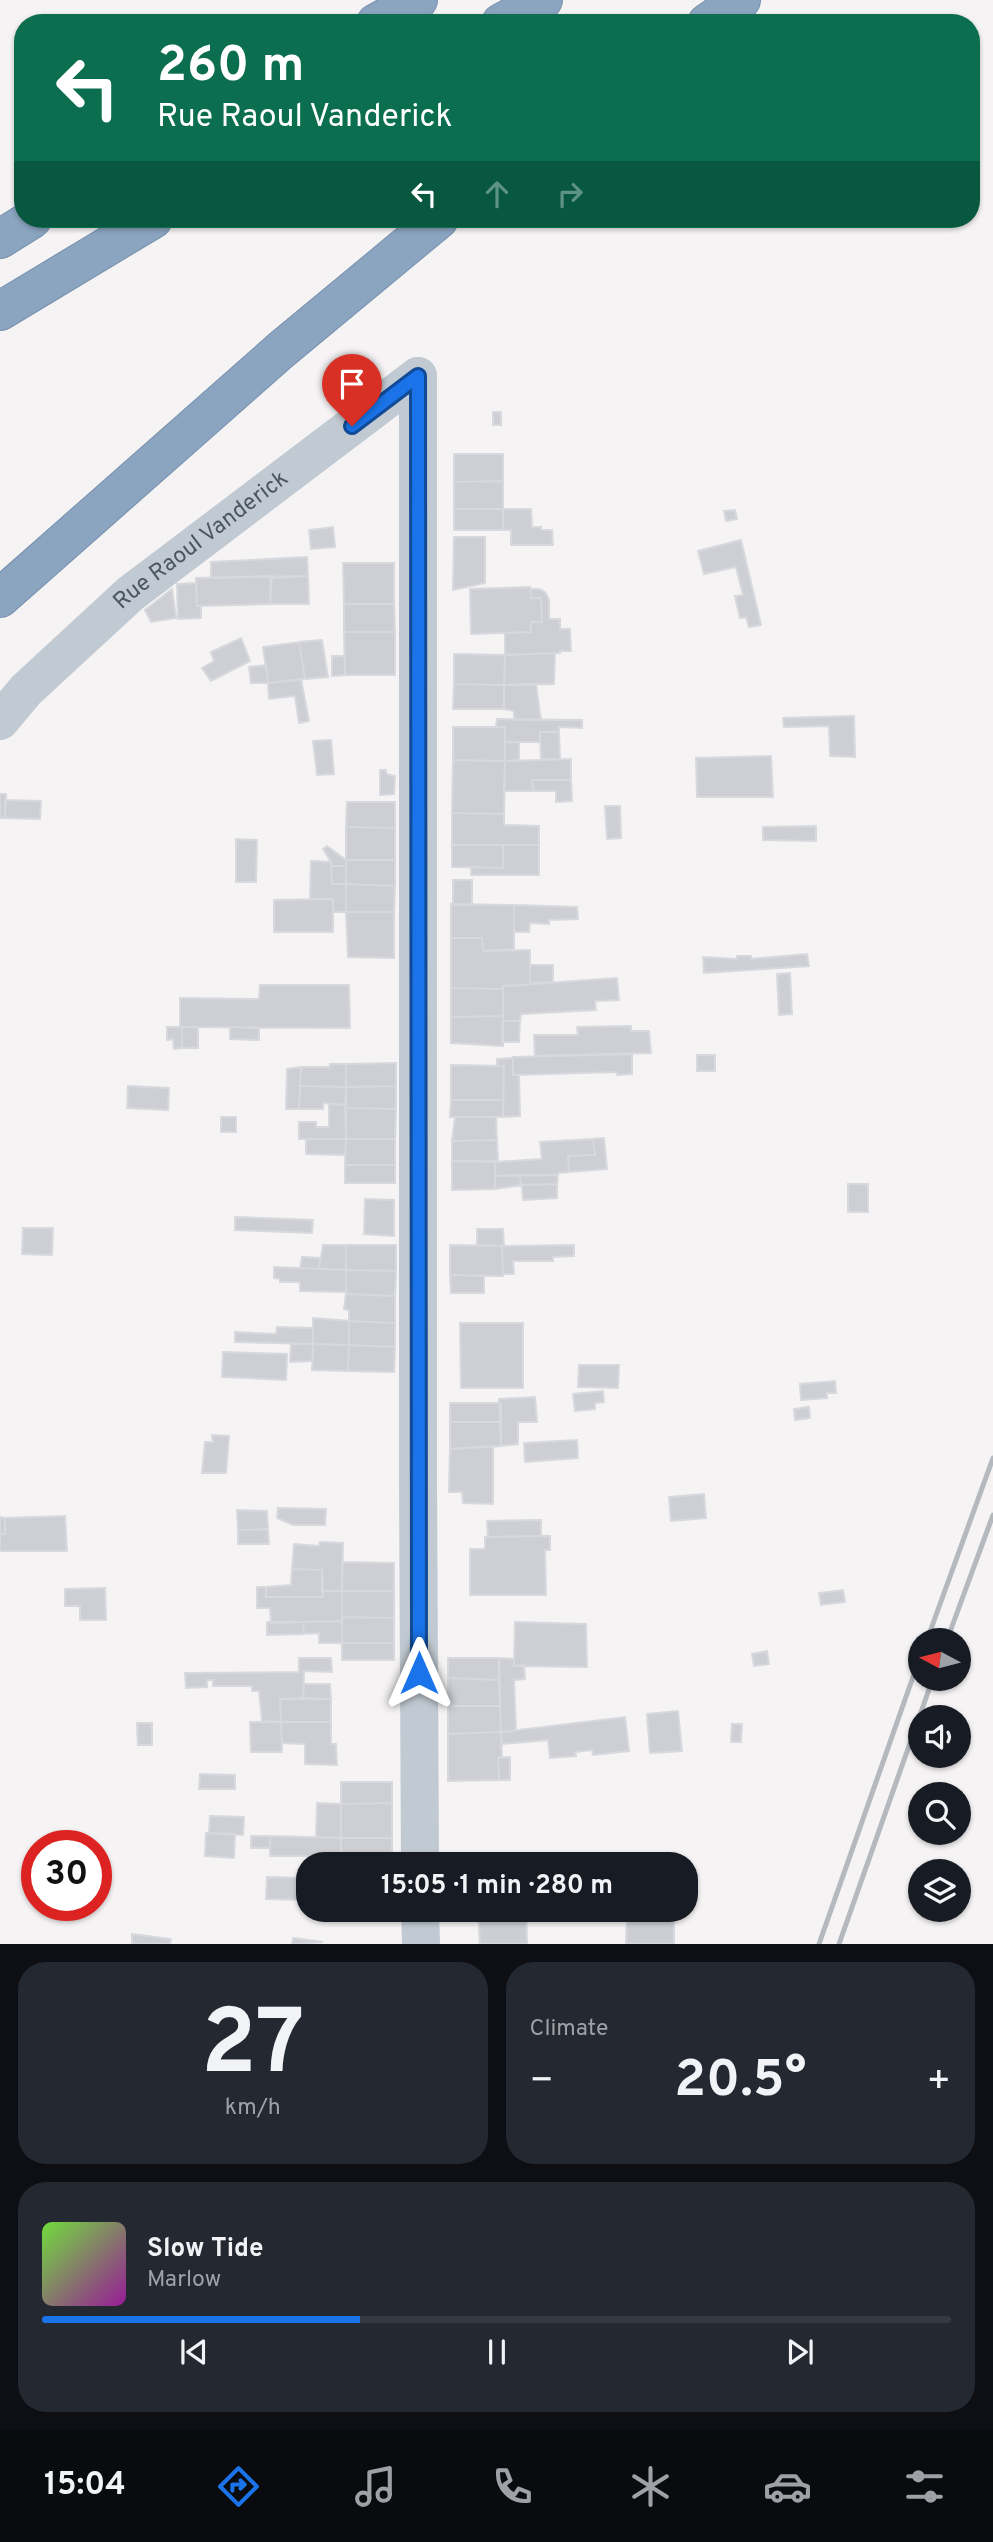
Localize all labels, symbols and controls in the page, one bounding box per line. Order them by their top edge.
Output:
text: 260 m [157,37,304,99]
icon: left [42,42,133,133]
text: Rue Raoul Vanderick [157,98,452,138]
icon: left [405,175,443,213]
icon: ahead [478,175,516,213]
icon: right [551,175,589,213]
pin [322,354,382,426]
icon: arrive [333,365,371,403]
street label: Rue Raoul Vanderick [107,465,294,616]
north arrow [908,1628,971,1690]
map controls [908,1628,971,1922]
position arrow [382,1636,456,1710]
button: sound [908,1705,971,1768]
button: search [908,1782,971,1845]
speed limit sign: 30 [21,1830,112,1921]
button: layers [908,1859,971,1922]
text: 15:05 · 1 min · 280 m [381,1870,613,1903]
text: 27 [201,1991,305,2106]
text: Climate [530,2015,608,2044]
text: 20.5° [674,2049,806,2115]
text: − [530,2058,554,2107]
text: + [926,2058,951,2107]
text: km/h [225,2094,281,2123]
text: Slow Tide [147,2233,264,2266]
text: Marlow [147,2266,221,2295]
icon: previous [175,2333,213,2371]
icon: pause [478,2333,516,2371]
icon: next [781,2333,819,2371]
icon: directions [214,2462,263,2511]
icon: music [351,2462,400,2511]
icon: phone [488,2462,537,2511]
icon: climate [626,2462,675,2511]
icon: car [763,2462,812,2511]
icon: filters [900,2462,949,2511]
text: 15:04 [44,2466,126,2506]

